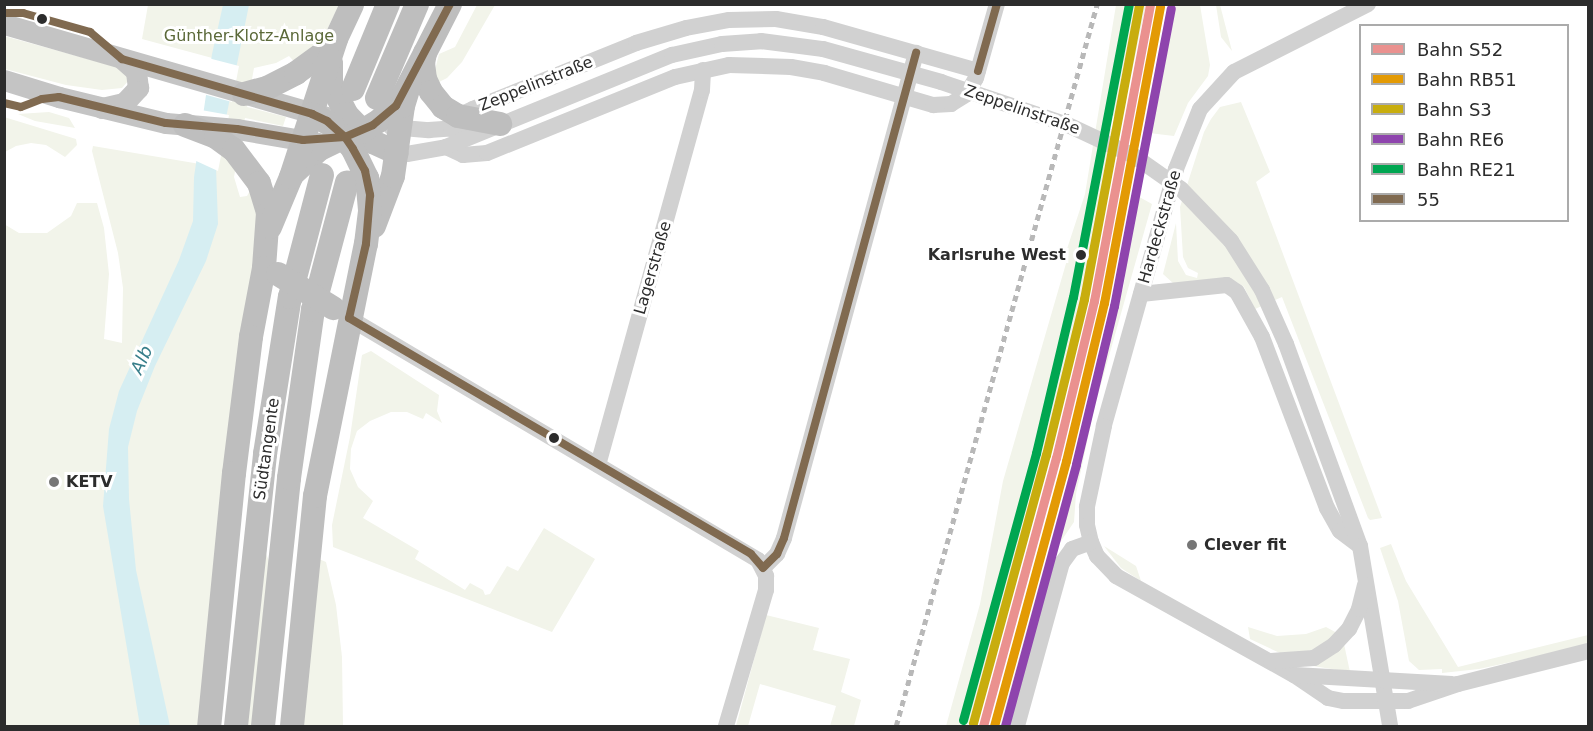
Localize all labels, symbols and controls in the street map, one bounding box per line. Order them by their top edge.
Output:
unlabelled marker [36,13,48,25]
legend [1359,24,1569,222]
park label: Günther-Klotz-Anlage [164,26,334,46]
text: Bahn S52 [1417,39,1503,60]
street label: Zeppelinstraße [476,52,596,116]
text: Bahn RB51 [1417,69,1517,90]
street label: Zeppelinstraße [962,81,1082,139]
text: Bahn S3 [1417,99,1492,120]
text: Bahn RE6 [1417,129,1504,150]
text: Bahn RE21 [1417,159,1516,180]
street label: Hardeckstraße [1135,168,1185,286]
text: 55 [1417,189,1440,210]
street label: Lagerstraße [631,219,675,317]
place label: Karlsruhe West [928,245,1066,265]
marker: Karlsruhe West [1071,245,1091,265]
water label: Alb [126,342,158,378]
street label: Südtangente [250,397,284,501]
unlabelled marker [548,432,560,444]
place label: KETV [66,472,113,492]
marker: KETV [47,475,61,489]
place label: Clever fit [1204,535,1286,555]
marker: Clever fit [1185,538,1199,552]

